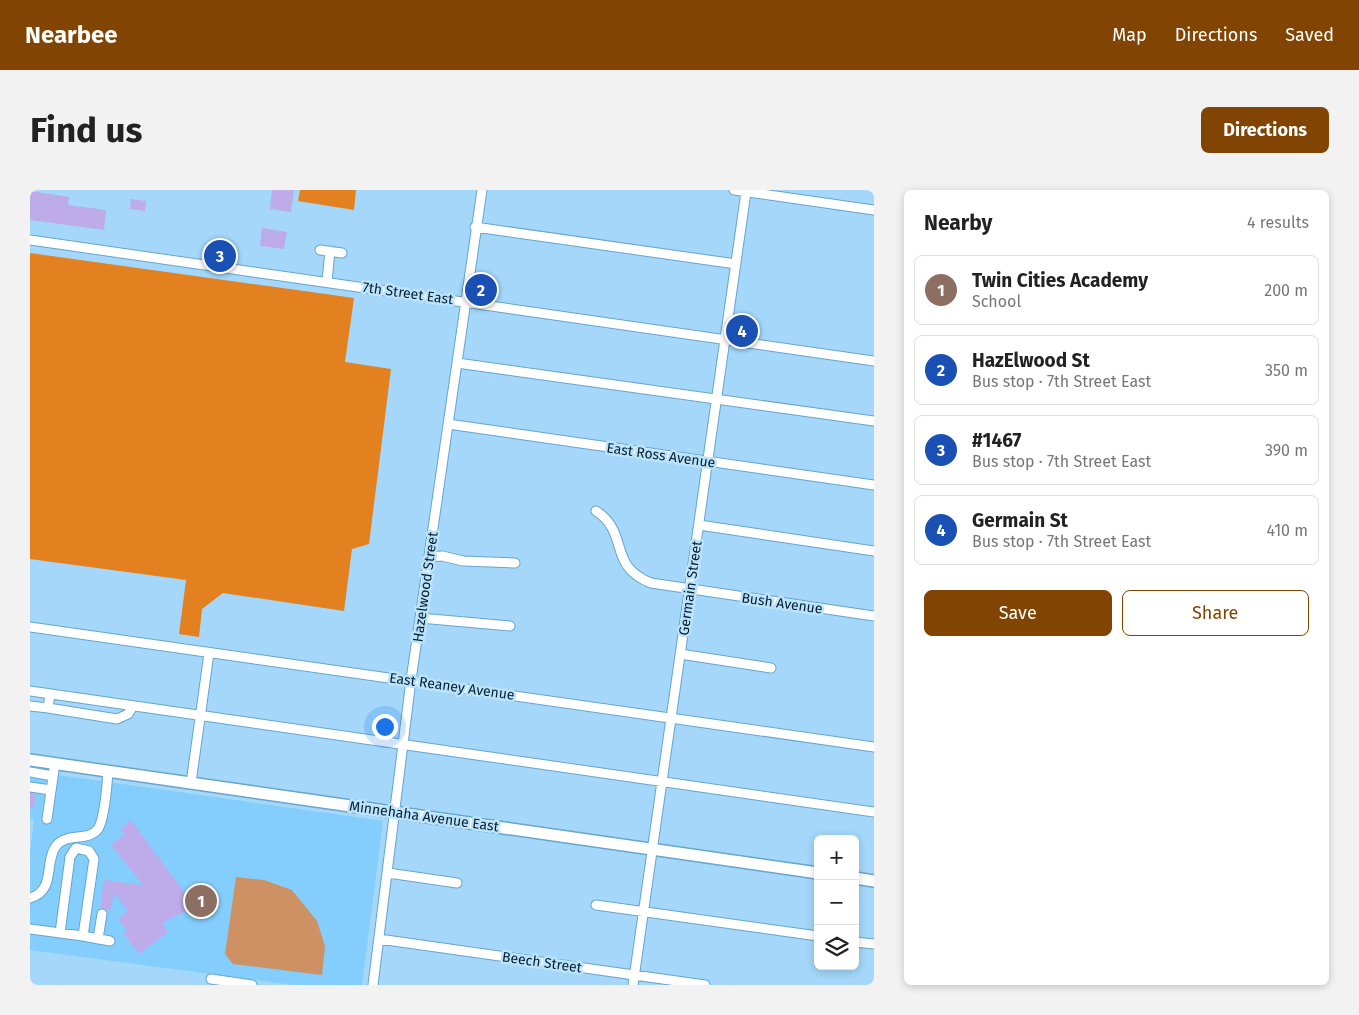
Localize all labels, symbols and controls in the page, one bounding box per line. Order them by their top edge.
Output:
text: Nearbee [25,21,118,49]
text: Map [1112,24,1147,46]
text: Directions [1175,24,1257,46]
text: Saved [1285,24,1334,46]
button: Directions [1201,107,1329,153]
text: Find us [30,109,142,151]
text: Nearby [924,210,992,236]
text: 4 results [1247,213,1309,232]
pin: 3 [204,237,236,275]
text: Twin Cities Academy [972,269,1148,292]
pin: 2 [465,271,497,309]
street label: 7th Street East [362,279,455,308]
text: 1 [937,281,945,300]
text: 200 m [1264,281,1308,300]
text: School [972,292,1021,311]
pin: 4 [726,312,758,350]
text: HazElwood St [972,349,1090,372]
text: 2 [937,361,945,380]
text: 350 m [1265,361,1308,380]
text: Bus stop · 7th Street East [972,372,1151,391]
text: #1467 [972,429,1021,452]
street label: East Ross Avenue [605,439,716,472]
text: 3 [937,441,945,460]
text: 390 m [1265,441,1308,460]
text: Bus stop · 7th Street East [972,452,1151,471]
text: Germain St [972,509,1068,532]
text: 4 [936,521,946,540]
text: 410 m [1267,521,1308,540]
street label: Hazelwood Street [409,530,442,643]
text: Bus stop · 7th Street East [972,532,1151,551]
street label: Germain Street [675,539,706,636]
street label: Bush Avenue [740,589,824,618]
button: Save [924,590,1112,636]
button: Share [1122,590,1309,636]
street label: East Reaney Avenue [388,669,516,704]
your location [372,714,398,740]
street label: Minnehaha Avenue East [348,798,501,836]
map controls [814,835,859,970]
button: + [814,835,859,880]
button: − [814,880,859,925]
pin: 1 [185,882,217,920]
button: layers [814,925,859,970]
street label: Beech Street [501,948,584,977]

